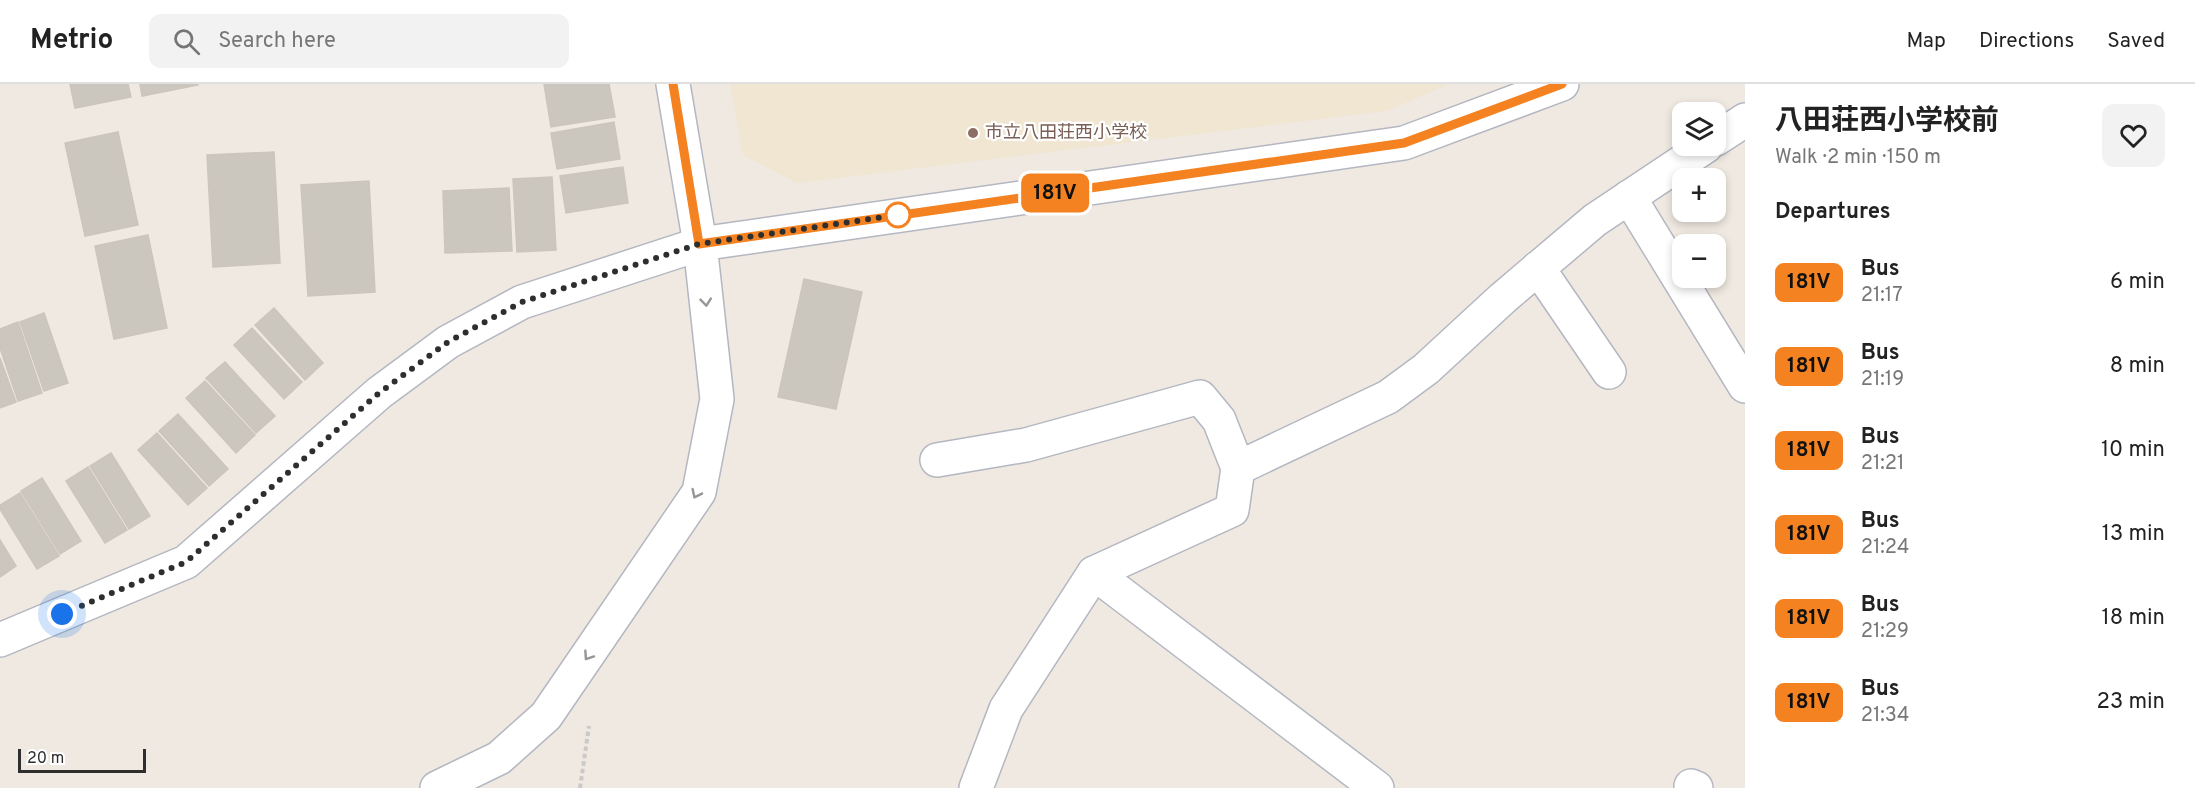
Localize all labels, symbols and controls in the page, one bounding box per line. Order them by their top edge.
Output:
search box [149,14,569,68]
text: Metrio [30,23,113,59]
icon: search [170,25,203,58]
text: Search here [218,28,336,55]
text: Map [1906,28,1946,55]
text: Directions [1979,28,2074,55]
text: Saved [2107,28,2165,55]
map controls [1672,102,1726,288]
button: layers [1672,102,1726,156]
text: 八田荘西小学校前 [1775,104,1999,140]
button: heart [2102,104,2165,167]
place label: 市立八田荘西小学校 [985,122,1147,145]
marker: 市立八田荘西小学校 [966,126,980,140]
text: Walk · 2 min · 150 m [1775,145,1941,171]
button: + [1672,168,1726,222]
line badge: 181V [1013,174,1097,212]
text: 181V [1033,180,1077,207]
text: Departures [1775,199,1891,226]
unlabelled marker [885,202,911,228]
button: − [1672,234,1726,288]
text: Bus [1861,256,1900,283]
text: 181V [1787,269,1831,296]
text: 6 min [2110,269,2165,296]
text: 21:17 [1861,283,1903,309]
one-way arrow [699,298,712,307]
text: Bus [1861,340,1900,367]
text: 181V [1787,353,1831,380]
text: 8 min [2110,353,2165,380]
text: 21:19 [1861,367,1904,393]
text: Bus [1861,424,1900,451]
text: 181V [1787,437,1831,464]
text: 10 min [2101,437,2165,464]
text: 21:21 [1861,451,1905,477]
one-way arrow [692,487,704,498]
text: Bus [1861,508,1900,535]
text: 181V [1787,521,1831,548]
text: 13 min [2102,521,2165,548]
text: 21:24 [1861,535,1909,561]
text: Bus [1861,592,1900,619]
your location [47,599,77,629]
text: 181V [1787,605,1831,632]
text: 18 min [2102,605,2165,632]
text: 21:29 [1861,619,1909,645]
one-way arrow [584,649,595,660]
text: Bus [1861,676,1900,703]
text: 181V [1787,689,1831,716]
text: 23 min [2097,689,2165,716]
text: 21:34 [1861,703,1909,729]
scale bar [18,746,146,774]
text: 20 m [27,749,64,769]

